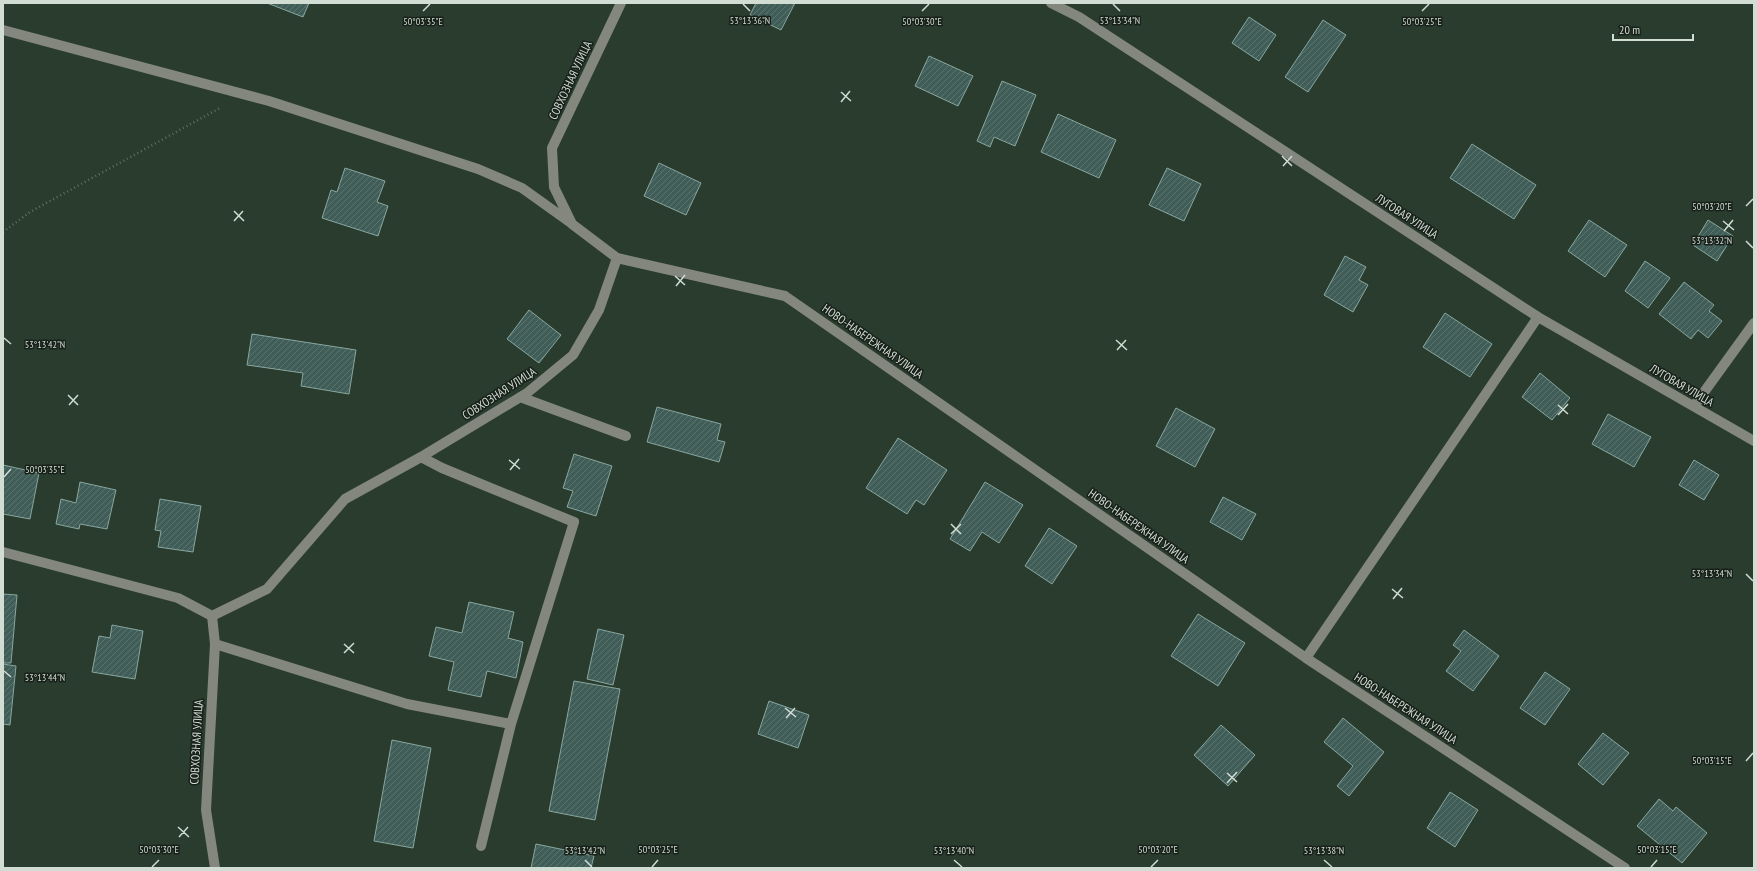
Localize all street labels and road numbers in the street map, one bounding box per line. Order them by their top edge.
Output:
street label: СОВХОЗНАЯ УЛИЦА [545,38,595,122]
street label: ЛУГОВАЯ УЛИЦА [1372,190,1441,242]
street label: НОВО-НАБЕРЕЖНАЯ УЛИЦА [820,301,927,382]
street label: ЛУГОВАЯ УЛИЦА [1647,360,1717,409]
street label: СОВХОЗНАЯ УЛИЦА [459,363,539,422]
street label: НОВО-НАБЕРЕЖНАЯ УЛИЦА [1086,486,1193,567]
street label: НОВО-НАБЕРЕЖНАЯ УЛИЦА [1352,669,1461,747]
street label: СОВХОЗНАЯ УЛИЦА [186,699,206,785]

